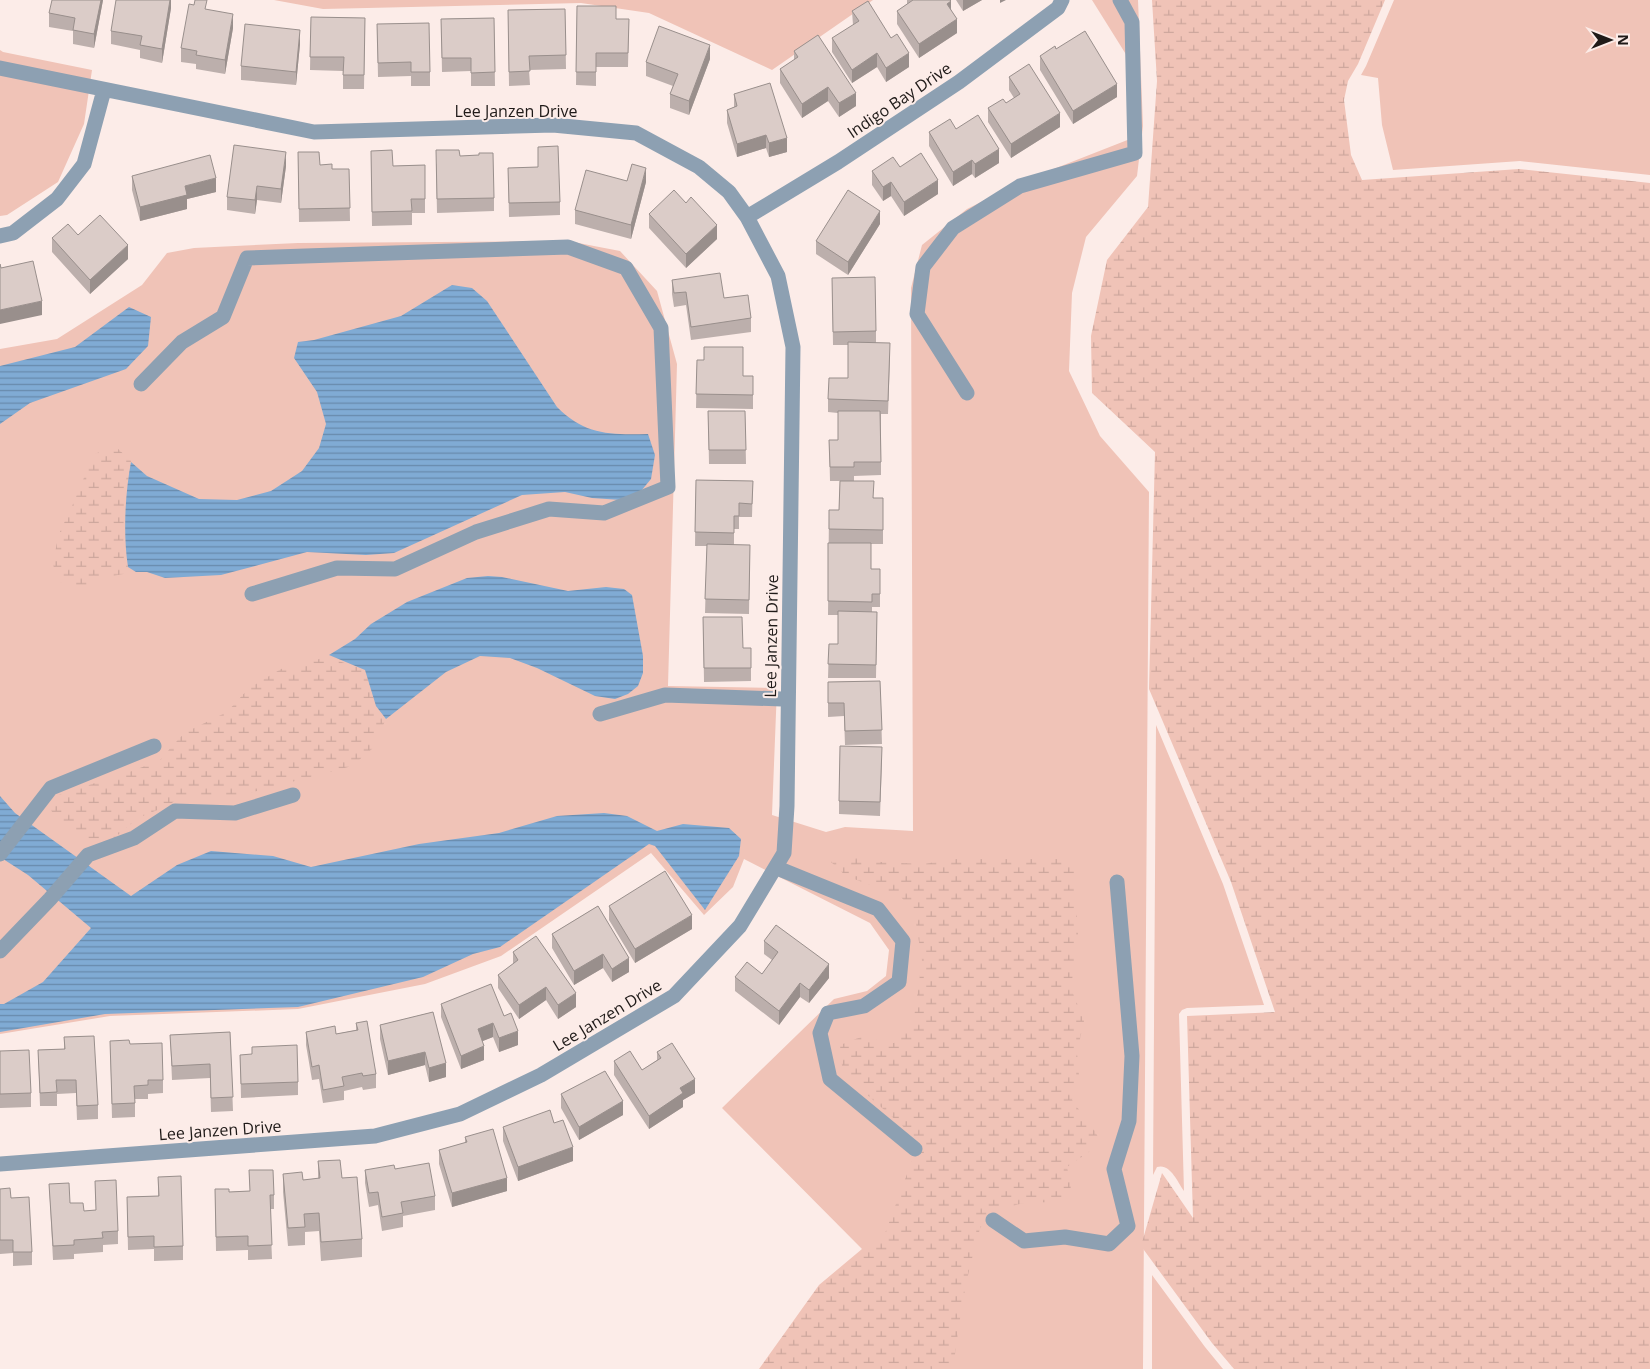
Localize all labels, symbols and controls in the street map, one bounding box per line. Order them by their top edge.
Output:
north arrow [1585,15,1635,65]
text: N [1614,34,1633,46]
street label: Indigo Bay Drive [843,57,955,143]
street label: Lee Janzen Drive [454,100,578,122]
street label: Lee Janzen Drive [759,574,783,698]
street label: Lee Janzen Drive [549,974,665,1056]
street label: Lee Janzen Drive [158,1115,282,1145]

